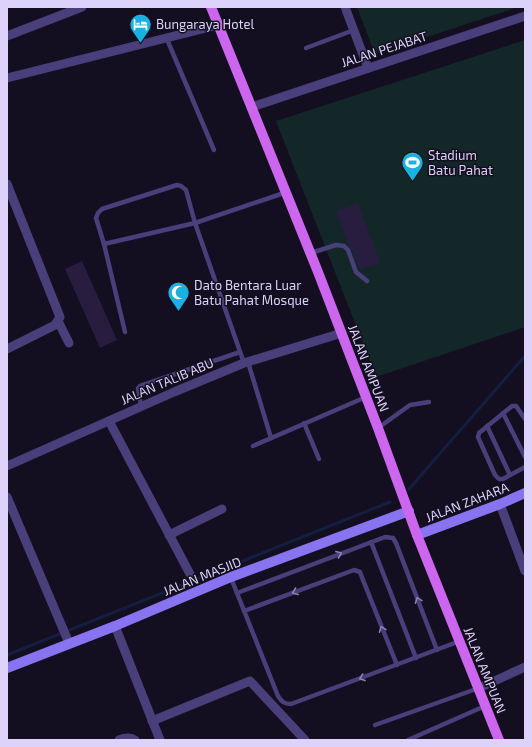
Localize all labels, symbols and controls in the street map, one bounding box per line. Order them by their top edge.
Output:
hotel icon: Bungaraya Hotel [128,11,154,44]
place label: Bungaraya Hotel [156,16,255,32]
street label: JALAN PEJABAT [339,27,430,70]
place label: Stadium Batu Pahat [428,147,493,178]
sports icon: Stadium Batu Pahat [400,149,426,182]
place label: Dato Bentara Luar Batu Pahat Mosque [194,277,309,308]
mosque icon: Dato Bentara Luar Batu Pahat Mosque [166,279,192,312]
street label: JALAN AMPUAN [345,322,393,414]
street label: JALAN TALIB ABU [118,354,216,408]
street label: JALAN ZAHARA [423,479,511,525]
one-way arrow [335,551,342,559]
street label: JALAN MASJID [161,553,243,599]
one-way arrow [292,588,299,596]
one-way arrow [415,597,423,604]
street label: JALAN AMPUAN [460,624,510,716]
one-way arrow [379,625,387,632]
one-way arrow [358,673,365,682]

